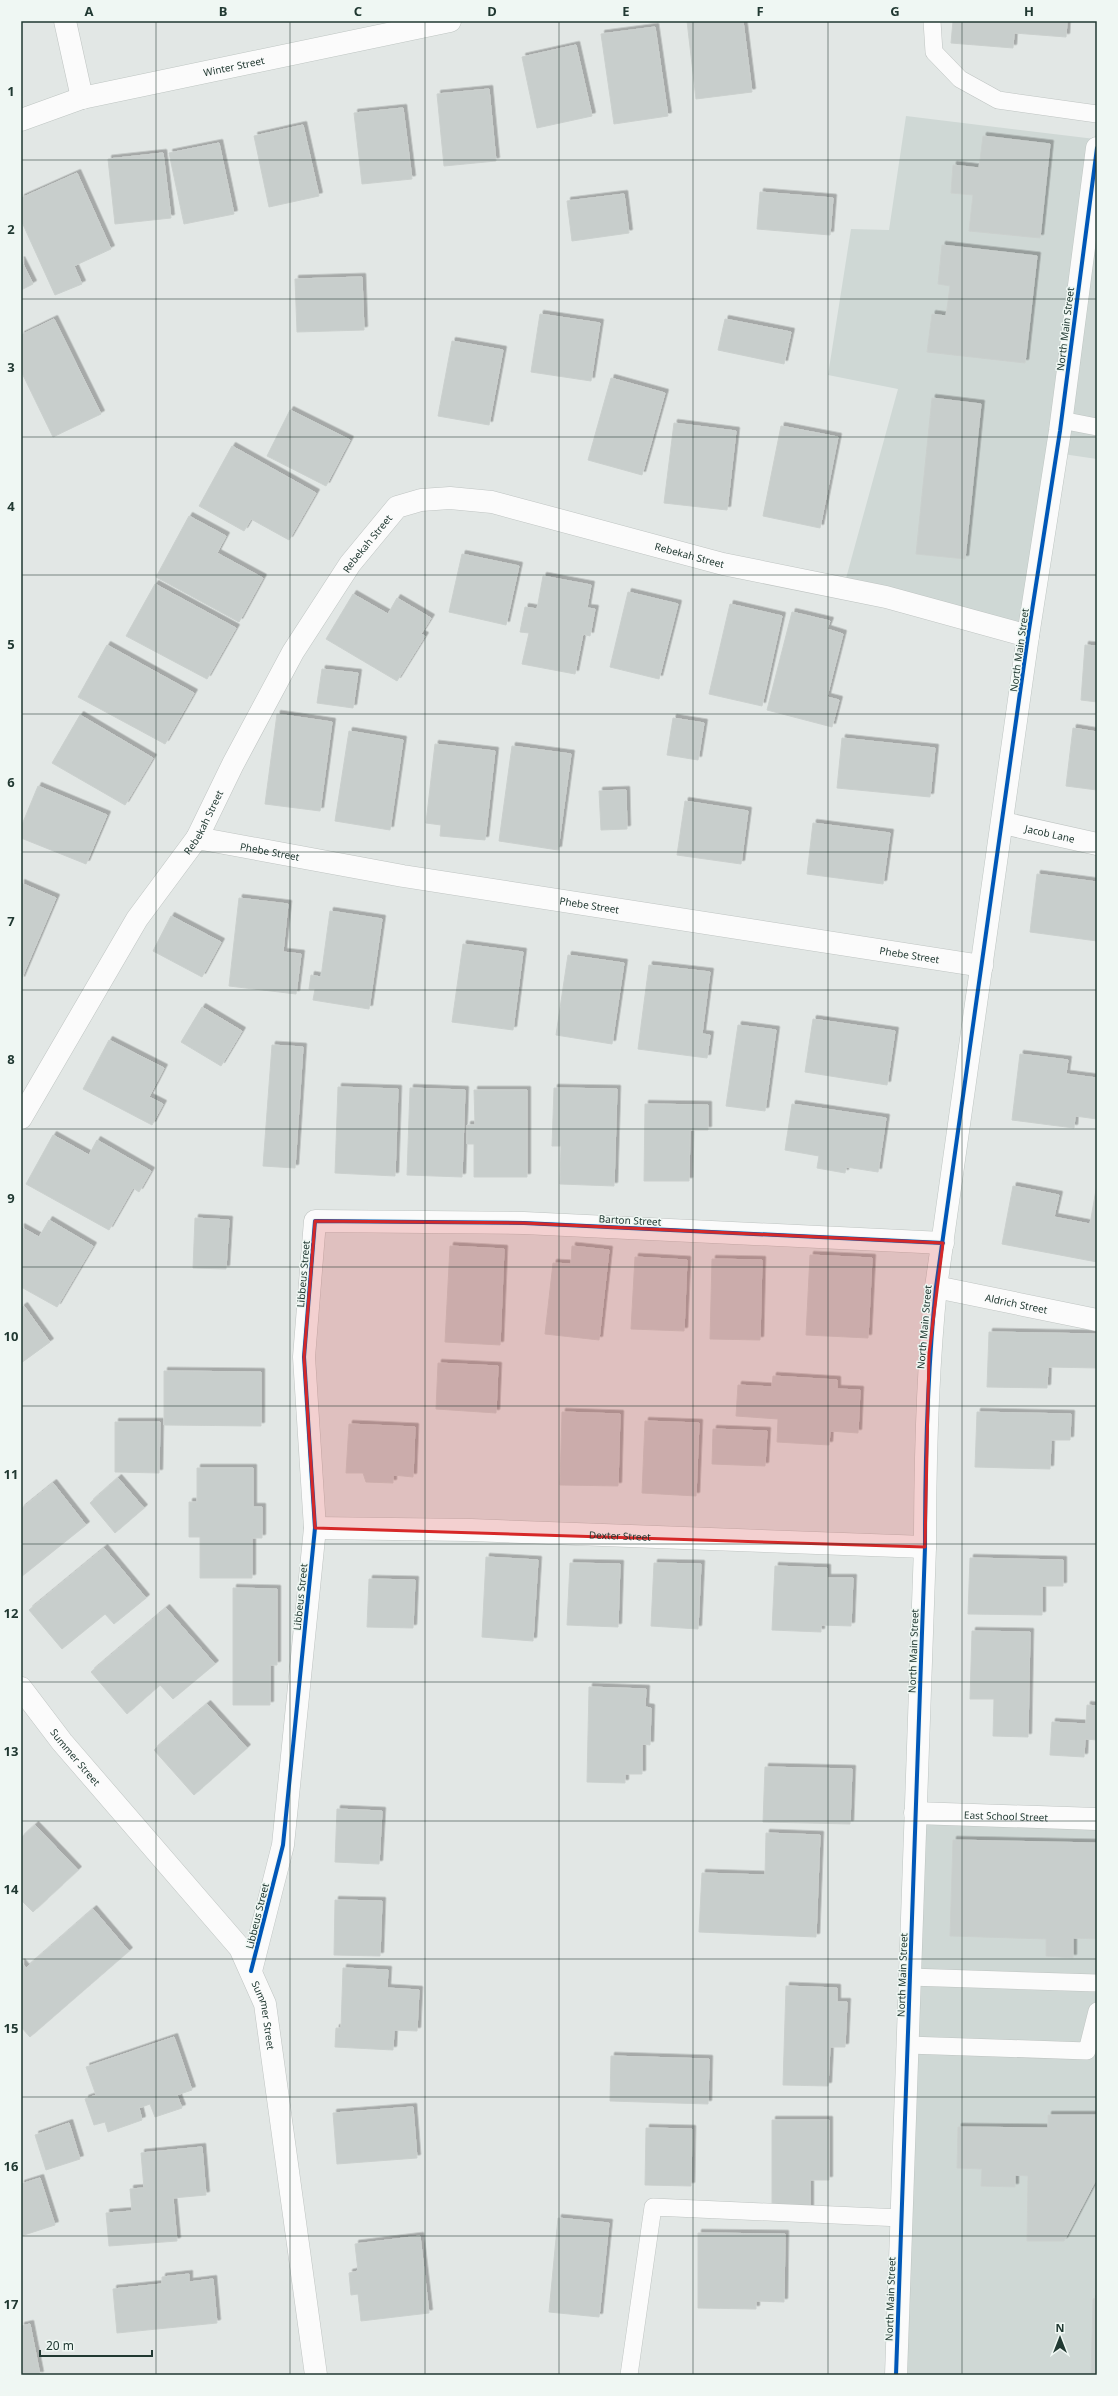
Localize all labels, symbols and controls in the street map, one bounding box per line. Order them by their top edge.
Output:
text: A [85,2,94,20]
text: B [219,2,227,20]
text: C [354,2,362,20]
text: D [487,2,497,20]
text: E [622,2,630,20]
text: F [756,2,764,20]
text: G [890,2,900,20]
text: H [1024,2,1034,20]
street label: Winter Street [202,53,266,79]
text: 1 [7,82,15,100]
text: 2 [7,220,15,238]
street label: North Main Street [1053,286,1077,372]
text: 3 [7,358,15,376]
text: 4 [7,497,15,515]
street label: Rebekah Street [339,511,395,575]
street label: Rebekah Street [653,539,726,571]
street label: North Main Street [1006,607,1032,693]
text: 5 [7,635,15,653]
text: 6 [7,773,15,791]
street label: Rebekah Street [180,787,226,857]
street label: Jacob Lane [1023,821,1076,846]
street label: Phebe Street [239,839,301,864]
street label: Phebe Street [558,893,621,917]
text: 7 [7,912,15,930]
street label: Phebe Street [879,943,941,966]
text: 8 [7,1050,15,1068]
text: 9 [7,1189,15,1207]
street label: Barton Street [598,1211,662,1229]
street label: Libbeus Street [293,1240,313,1308]
street label: North Main Street [913,1284,935,1370]
street label: Aldrich Street [984,1290,1049,1317]
text: 10 [4,1327,18,1345]
text: 11 [4,1465,18,1483]
street label: Dexter Street [589,1527,652,1544]
street label: Libbeus Street [290,1562,311,1631]
text: 12 [4,1604,18,1622]
street label: North Main Street [905,1608,921,1693]
street label: Summer Street [47,1726,104,1789]
text: 13 [4,1742,18,1760]
street label: East School Street [964,1808,1049,1824]
text: 14 [4,1880,19,1898]
street label: Libbeus Street [242,1881,272,1950]
street label: North Main Street [894,1932,910,2017]
street label: Summer Street [249,1979,278,2051]
text: 15 [4,2019,18,2037]
text: 16 [4,2157,18,2175]
street label: North Main Street [882,2256,898,2341]
text: 17 [4,2295,18,2313]
north arrow [1040,2318,1080,2358]
text: N [1056,2320,1064,2335]
scale bar [40,2332,152,2358]
text: 20 m [46,2337,74,2354]

